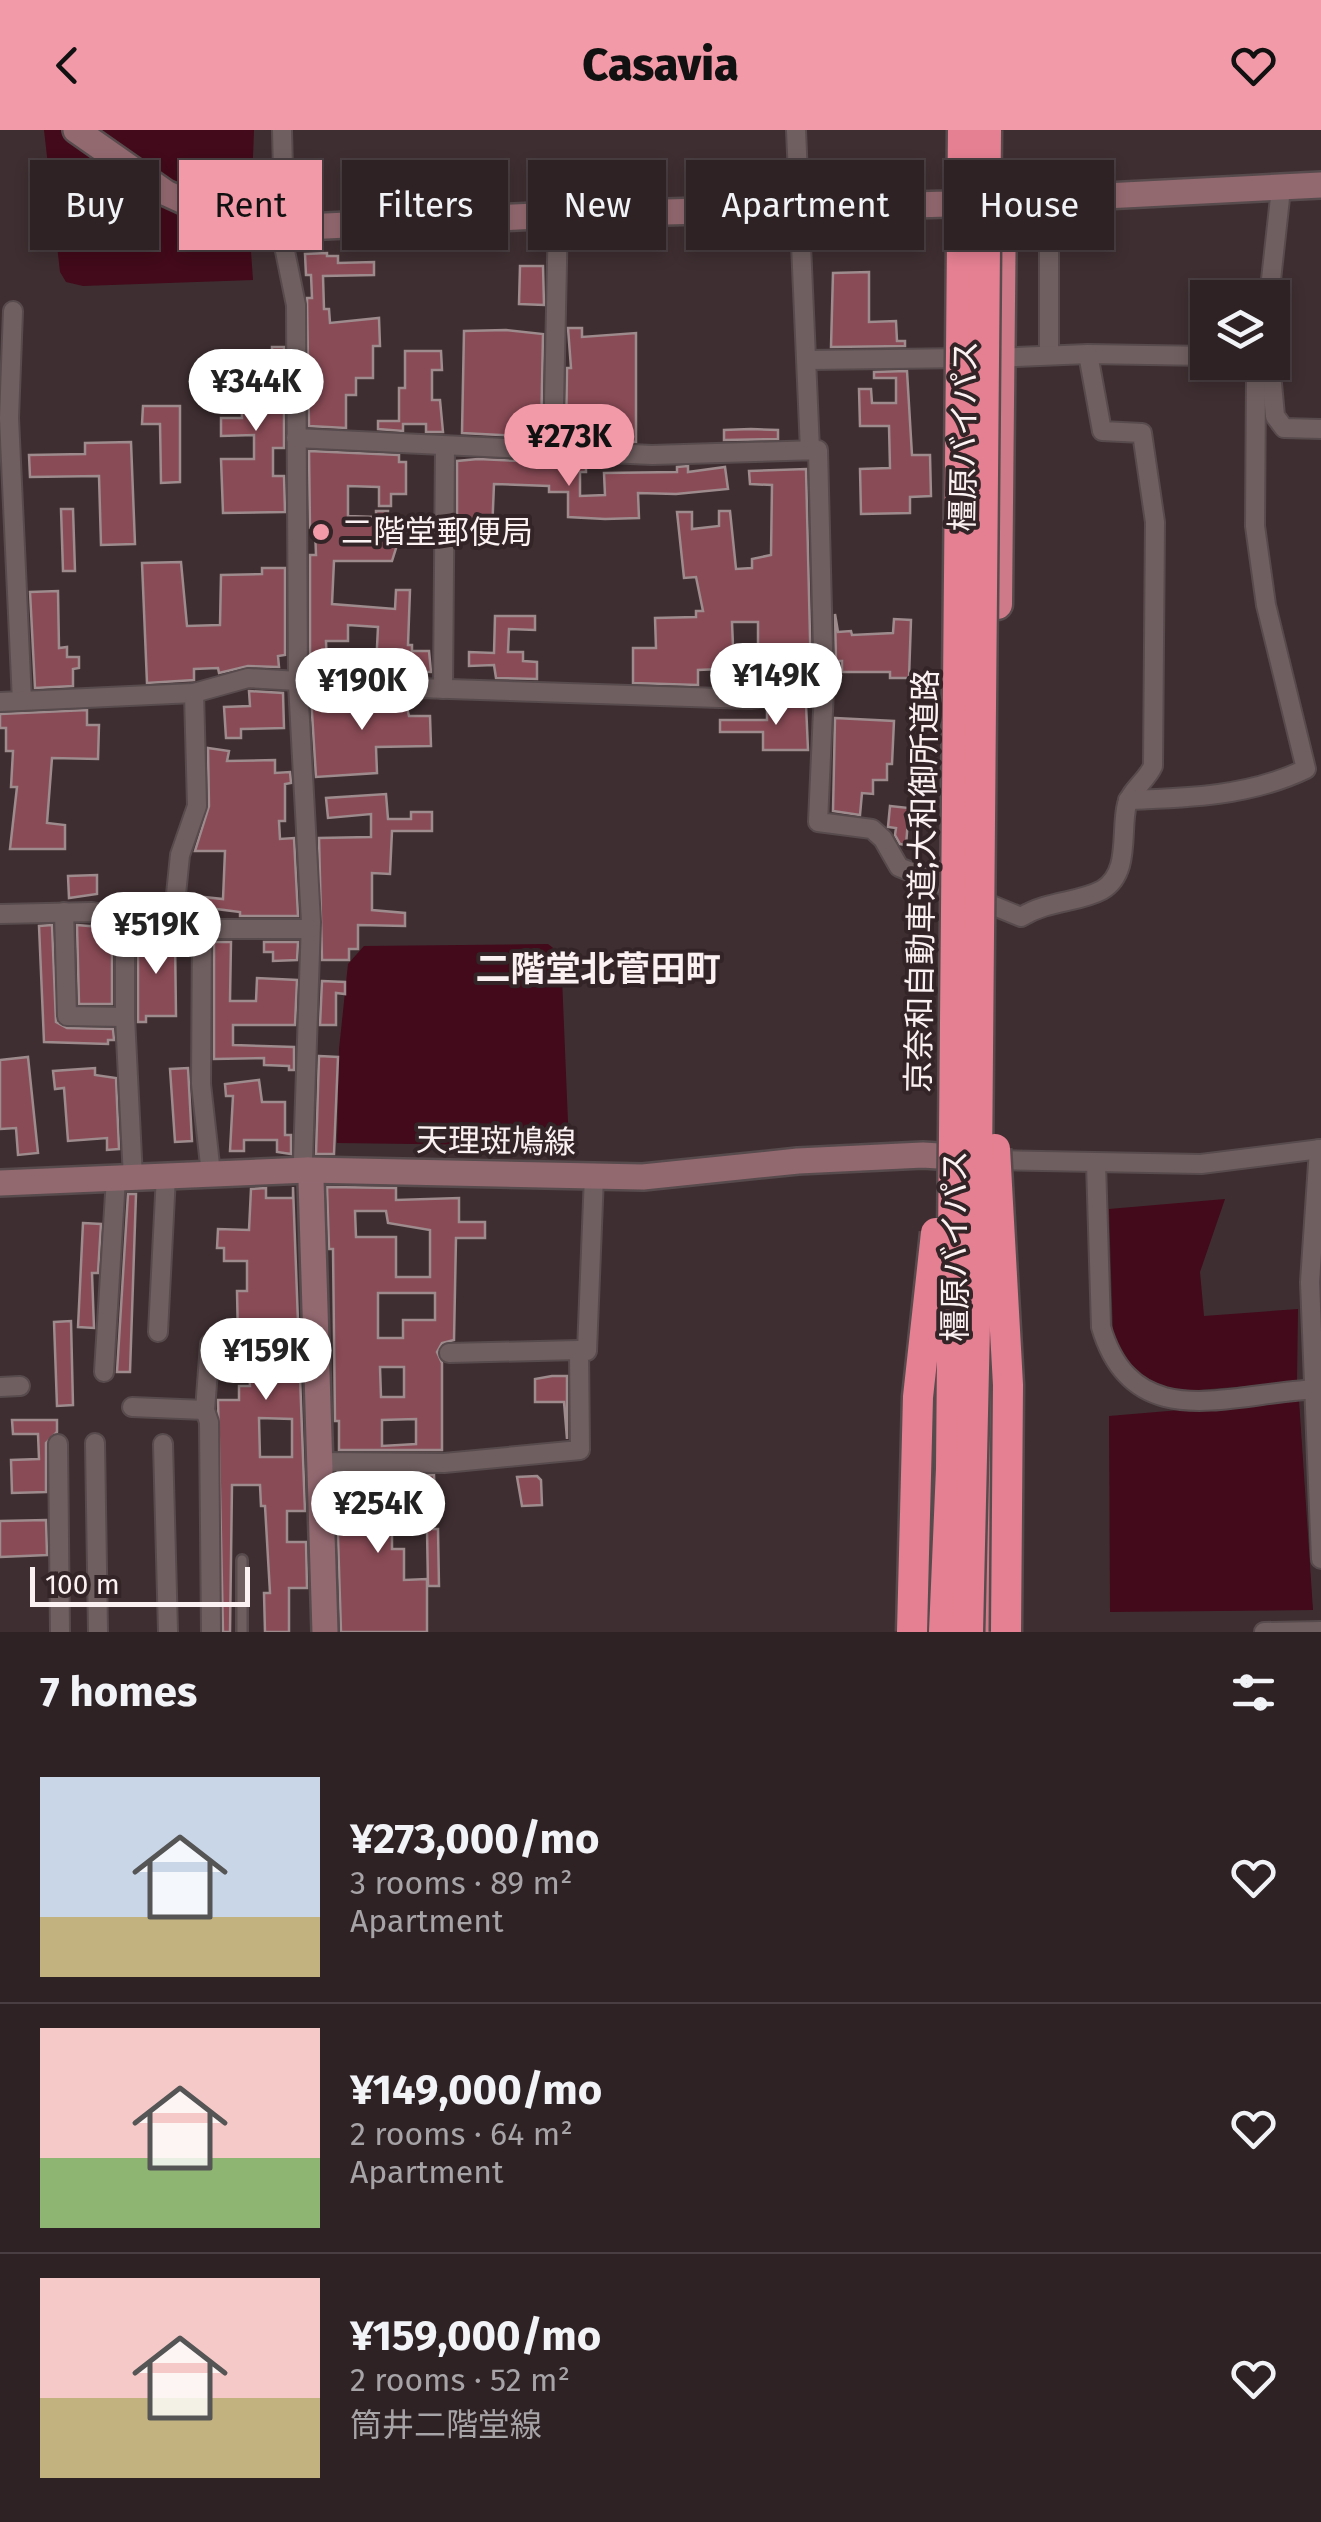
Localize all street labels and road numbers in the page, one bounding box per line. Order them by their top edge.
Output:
street label: 橿原バイパス [943,340,985,532]
street label: 京奈和自動車道;大和御所道路 [899,669,945,1093]
street label: 天理斑鳩線 [416,1121,576,1161]
street label: 橿原バイパス [936,1150,974,1342]

